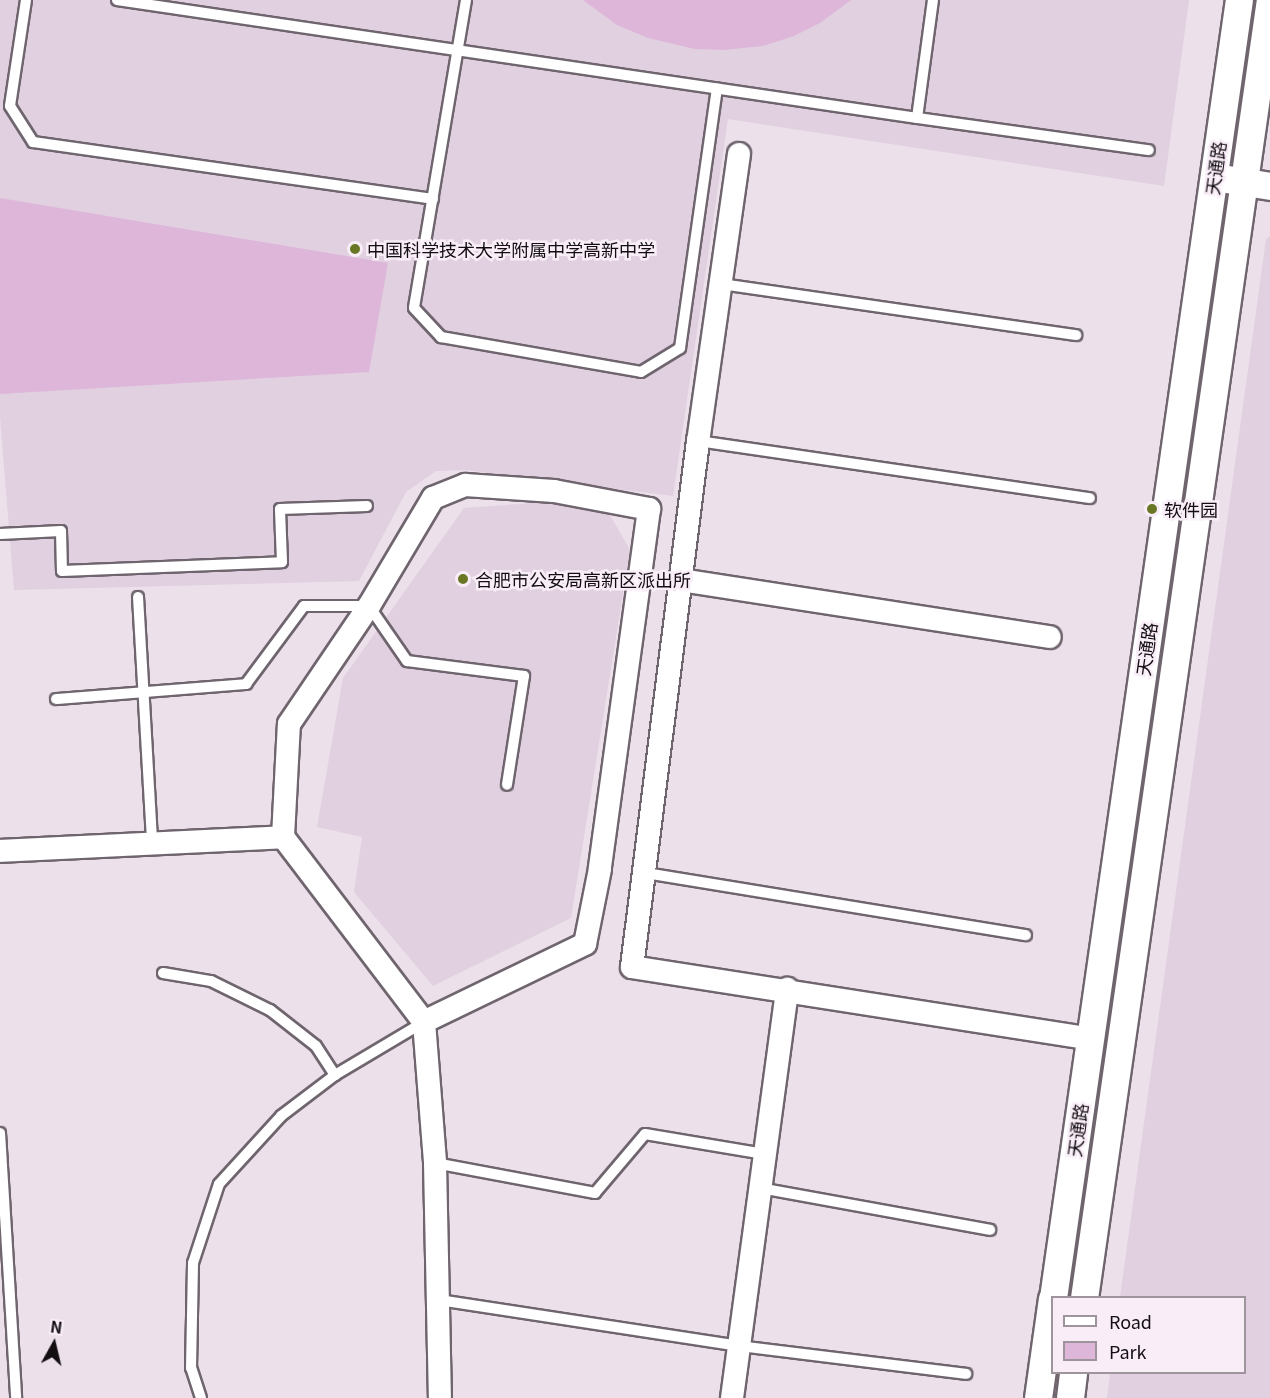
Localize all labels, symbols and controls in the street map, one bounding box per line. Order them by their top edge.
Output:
street label: 天通路 [1201,140,1229,196]
place label: 中国科学技术大学附属中学高新中学 [367,238,655,260]
marker: 中国科学技术大学附属中学高新中学 [348,242,362,256]
place label: 软件园 [1164,498,1218,520]
marker: 软件园 [1145,502,1159,516]
place label: 合肥市公安局高新区派出所 [475,568,691,590]
marker: 合肥市公安局高新区派出所 [456,572,470,586]
street label: 天通路 [1132,621,1160,677]
street label: 天通路 [1063,1102,1091,1158]
legend [1051,1296,1246,1374]
text: Road [1109,1308,1152,1334]
text: N [49,1313,64,1339]
north arrow [24,1314,84,1374]
text: Park [1109,1338,1147,1364]

